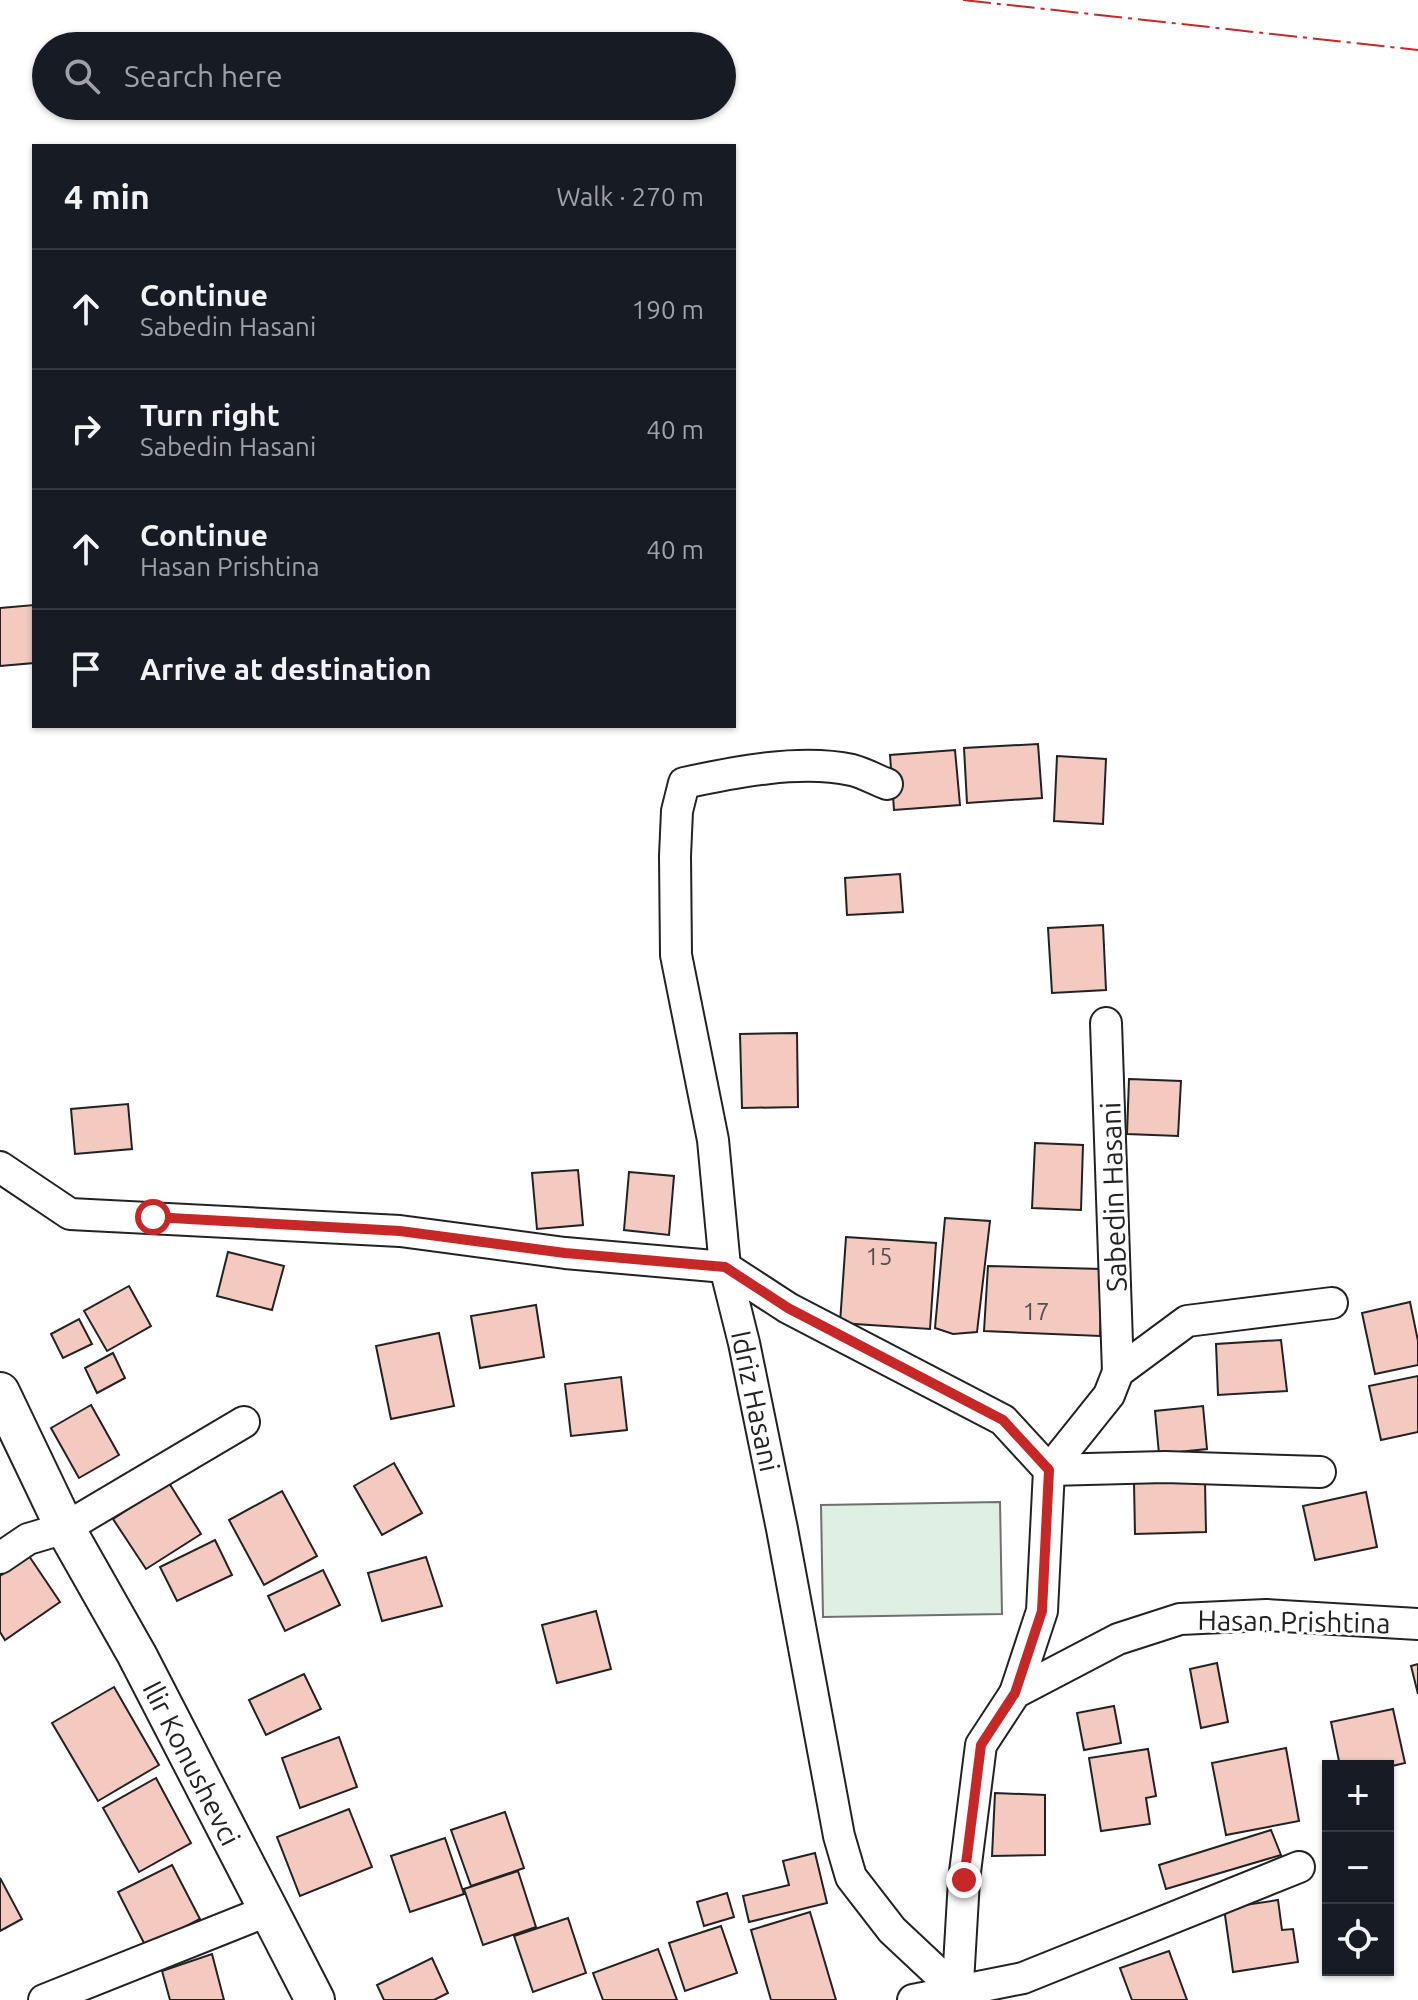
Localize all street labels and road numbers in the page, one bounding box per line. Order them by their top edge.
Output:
street label: Sabedin Hasani [1094,1102,1132,1292]
street label: Idriz Hasani [726,1328,786,1474]
street label: Hasan Prishtina [1197,1604,1391,1638]
street label: Ilir Konushevci [137,1676,247,1850]

